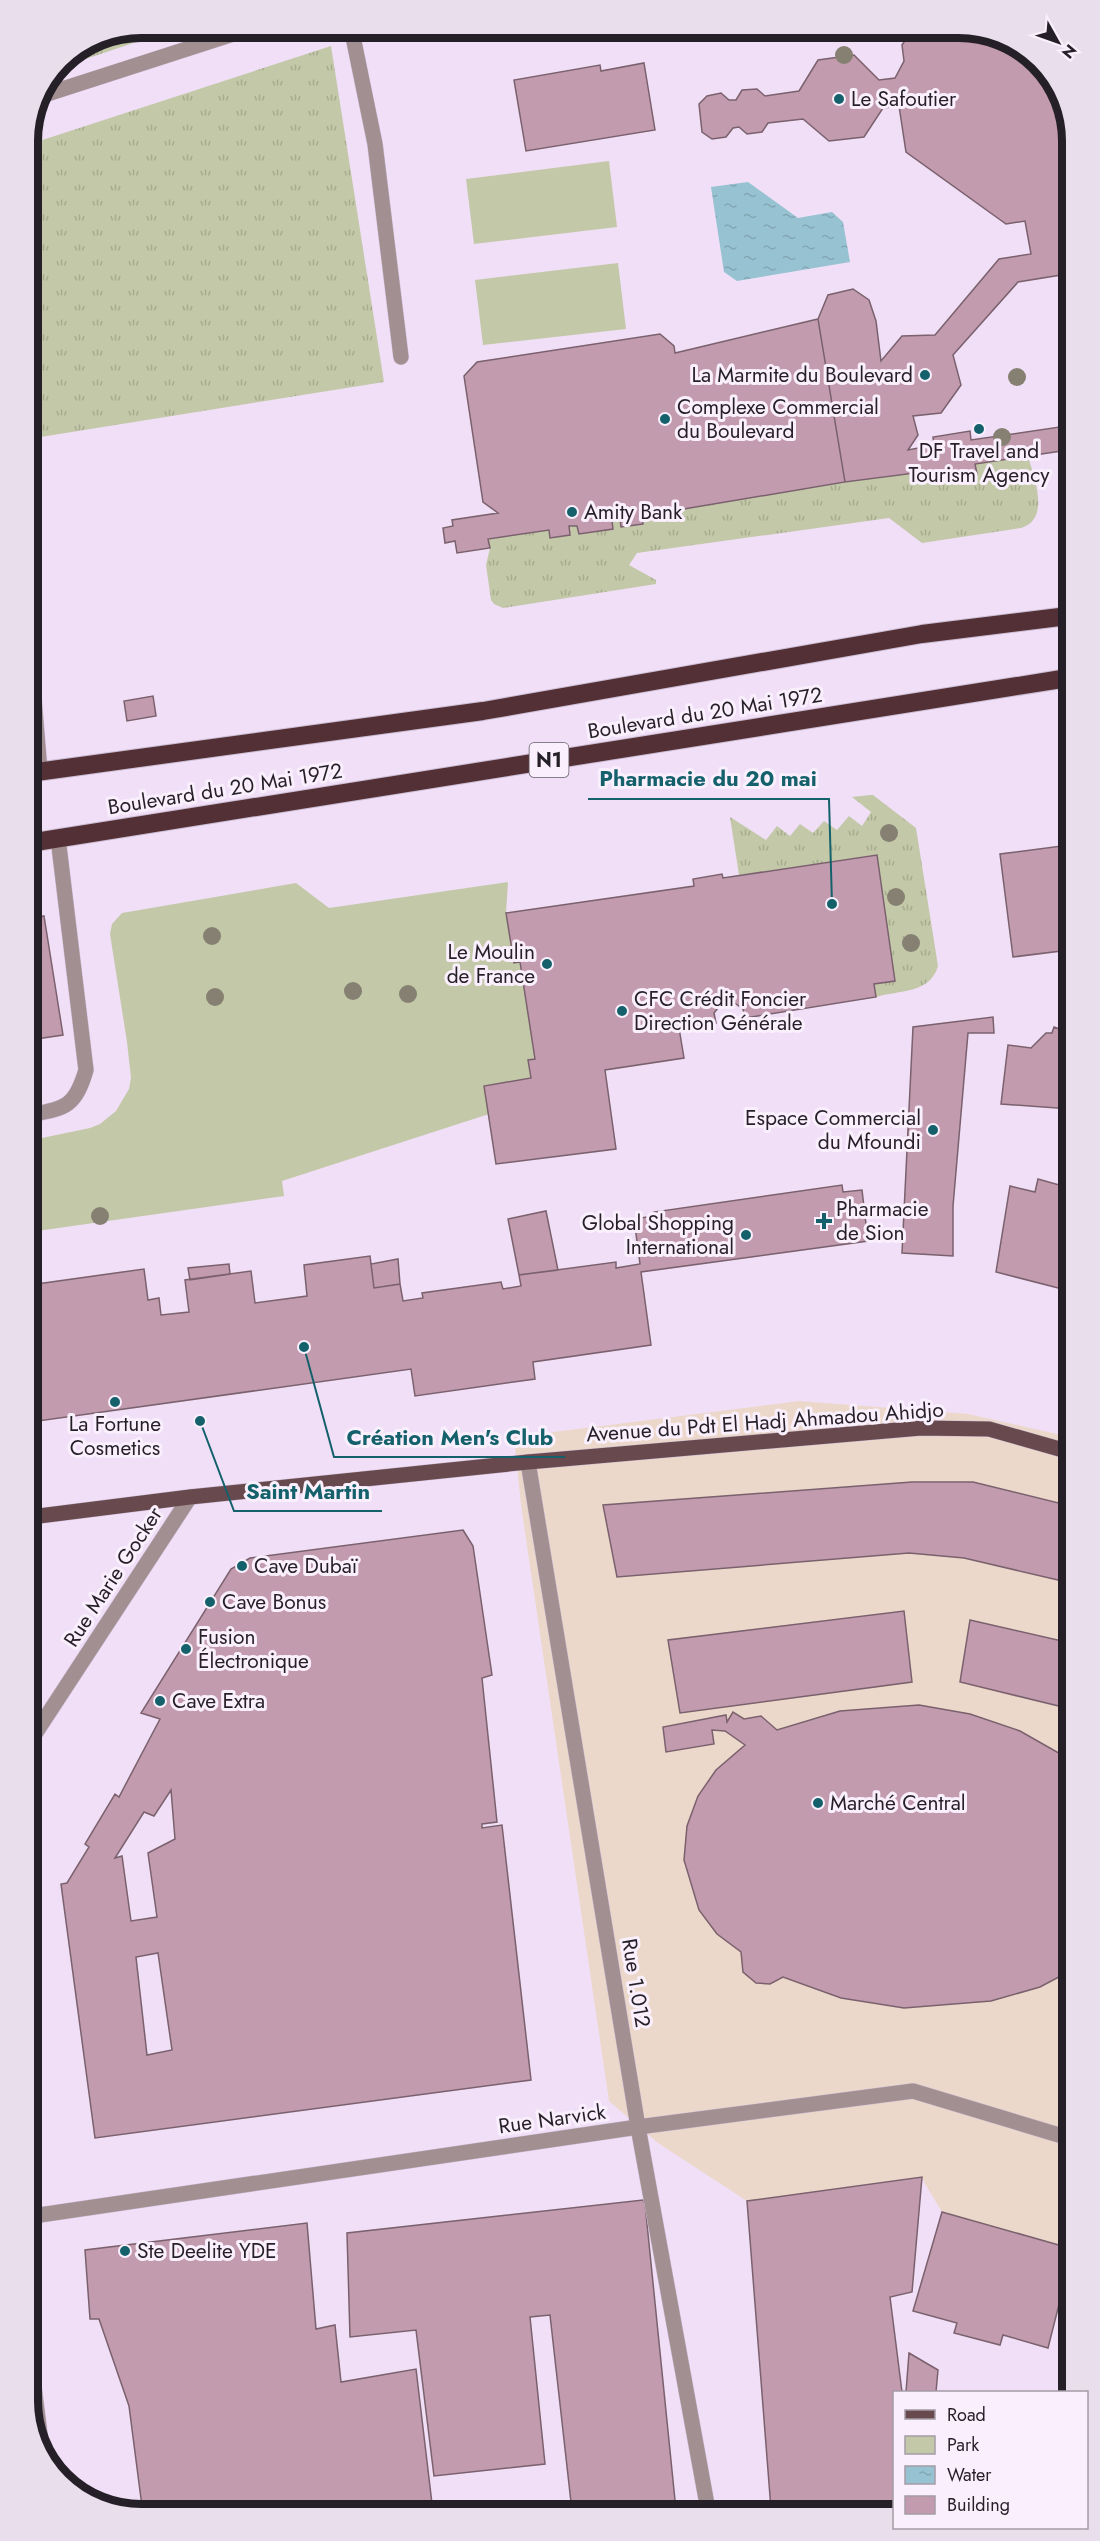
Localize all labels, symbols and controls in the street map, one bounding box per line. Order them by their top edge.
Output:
north arrow [1028,12,1088,72]
text: N [1056,39,1082,64]
place label: Le Safoutier [851,84,957,114]
marker: Le Safoutier [832,92,846,106]
place label: La Marmite du Boulevard [691,360,913,390]
marker: La Marmite du Boulevard [918,368,932,382]
place label: Complexe Commercial du Boulevard [677,392,879,446]
marker: Complexe Commercial du Boulevard [658,412,672,426]
marker: DF Travel and Tourism Agency [972,422,986,436]
place label: DF Travel and Tourism Agency [909,436,1050,490]
place label: Amity Bank [584,497,683,527]
marker: Amity Bank [565,505,579,519]
street label: Boulevard du 20 Mai 1972 [585,680,825,746]
road number: N1 [530,743,568,777]
street label: Boulevard du 20 Mai 1972 [105,756,345,822]
callout: Pharmacie du 20 mai [588,759,829,799]
text: Pharmacie du 20 mai [599,762,817,794]
place label: Le Moulin de France [447,937,535,991]
marker: Le Moulin de France [540,957,554,971]
place label: CFC Crédit Foncier Direction Générale [634,984,807,1038]
marker: CFC Crédit Foncier Direction Générale [615,1004,629,1018]
place label: Espace Commercial du Mfoundi [745,1103,921,1157]
marker: Espace Commercial du Mfoundi [926,1123,940,1137]
place label: Pharmacie de Sion [836,1194,929,1248]
place label: Global Shopping International [582,1208,734,1262]
marker: Pharmacie de Sion [817,1214,831,1228]
marker: Global Shopping International [739,1228,753,1242]
marker: La Fortune Cosmetics [108,1395,122,1409]
street label: Avenue du Pdt El Hadj Ahmadou Ahidjo [585,1395,945,1449]
place label: La Fortune Cosmetics [69,1409,161,1463]
callout: Création Men's Club [334,1417,565,1457]
text: Création Men's Club [347,1421,553,1453]
callout: Saint Martin [234,1471,382,1511]
text: Saint Martin [246,1475,370,1507]
street label: Rue Marie Gocker [56,1500,170,1653]
place label: Cave Dubaï [254,1551,358,1581]
marker: Cave Dubaï [235,1559,249,1573]
place label: Cave Bonus [222,1587,326,1617]
marker: Cave Bonus [203,1595,217,1609]
place label: Fusion Électronique [198,1622,309,1676]
marker: Fusion Électronique [179,1642,193,1656]
place label: Cave Extra [172,1686,265,1716]
marker: Cave Extra [153,1694,167,1708]
place label: Marché Central [830,1788,966,1818]
marker: Marché Central [811,1796,825,1810]
street label: Rue 1.012 [614,1936,658,2030]
street label: Rue Narvick [496,2097,608,2141]
place label: Ste Deelite YDE [137,2236,277,2266]
marker: Ste Deelite YDE [118,2244,132,2258]
legend [893,2391,1088,2529]
text: Road [947,2402,986,2428]
text: Park [947,2432,979,2458]
text: Water [947,2462,992,2488]
text: Building [947,2492,1010,2518]

